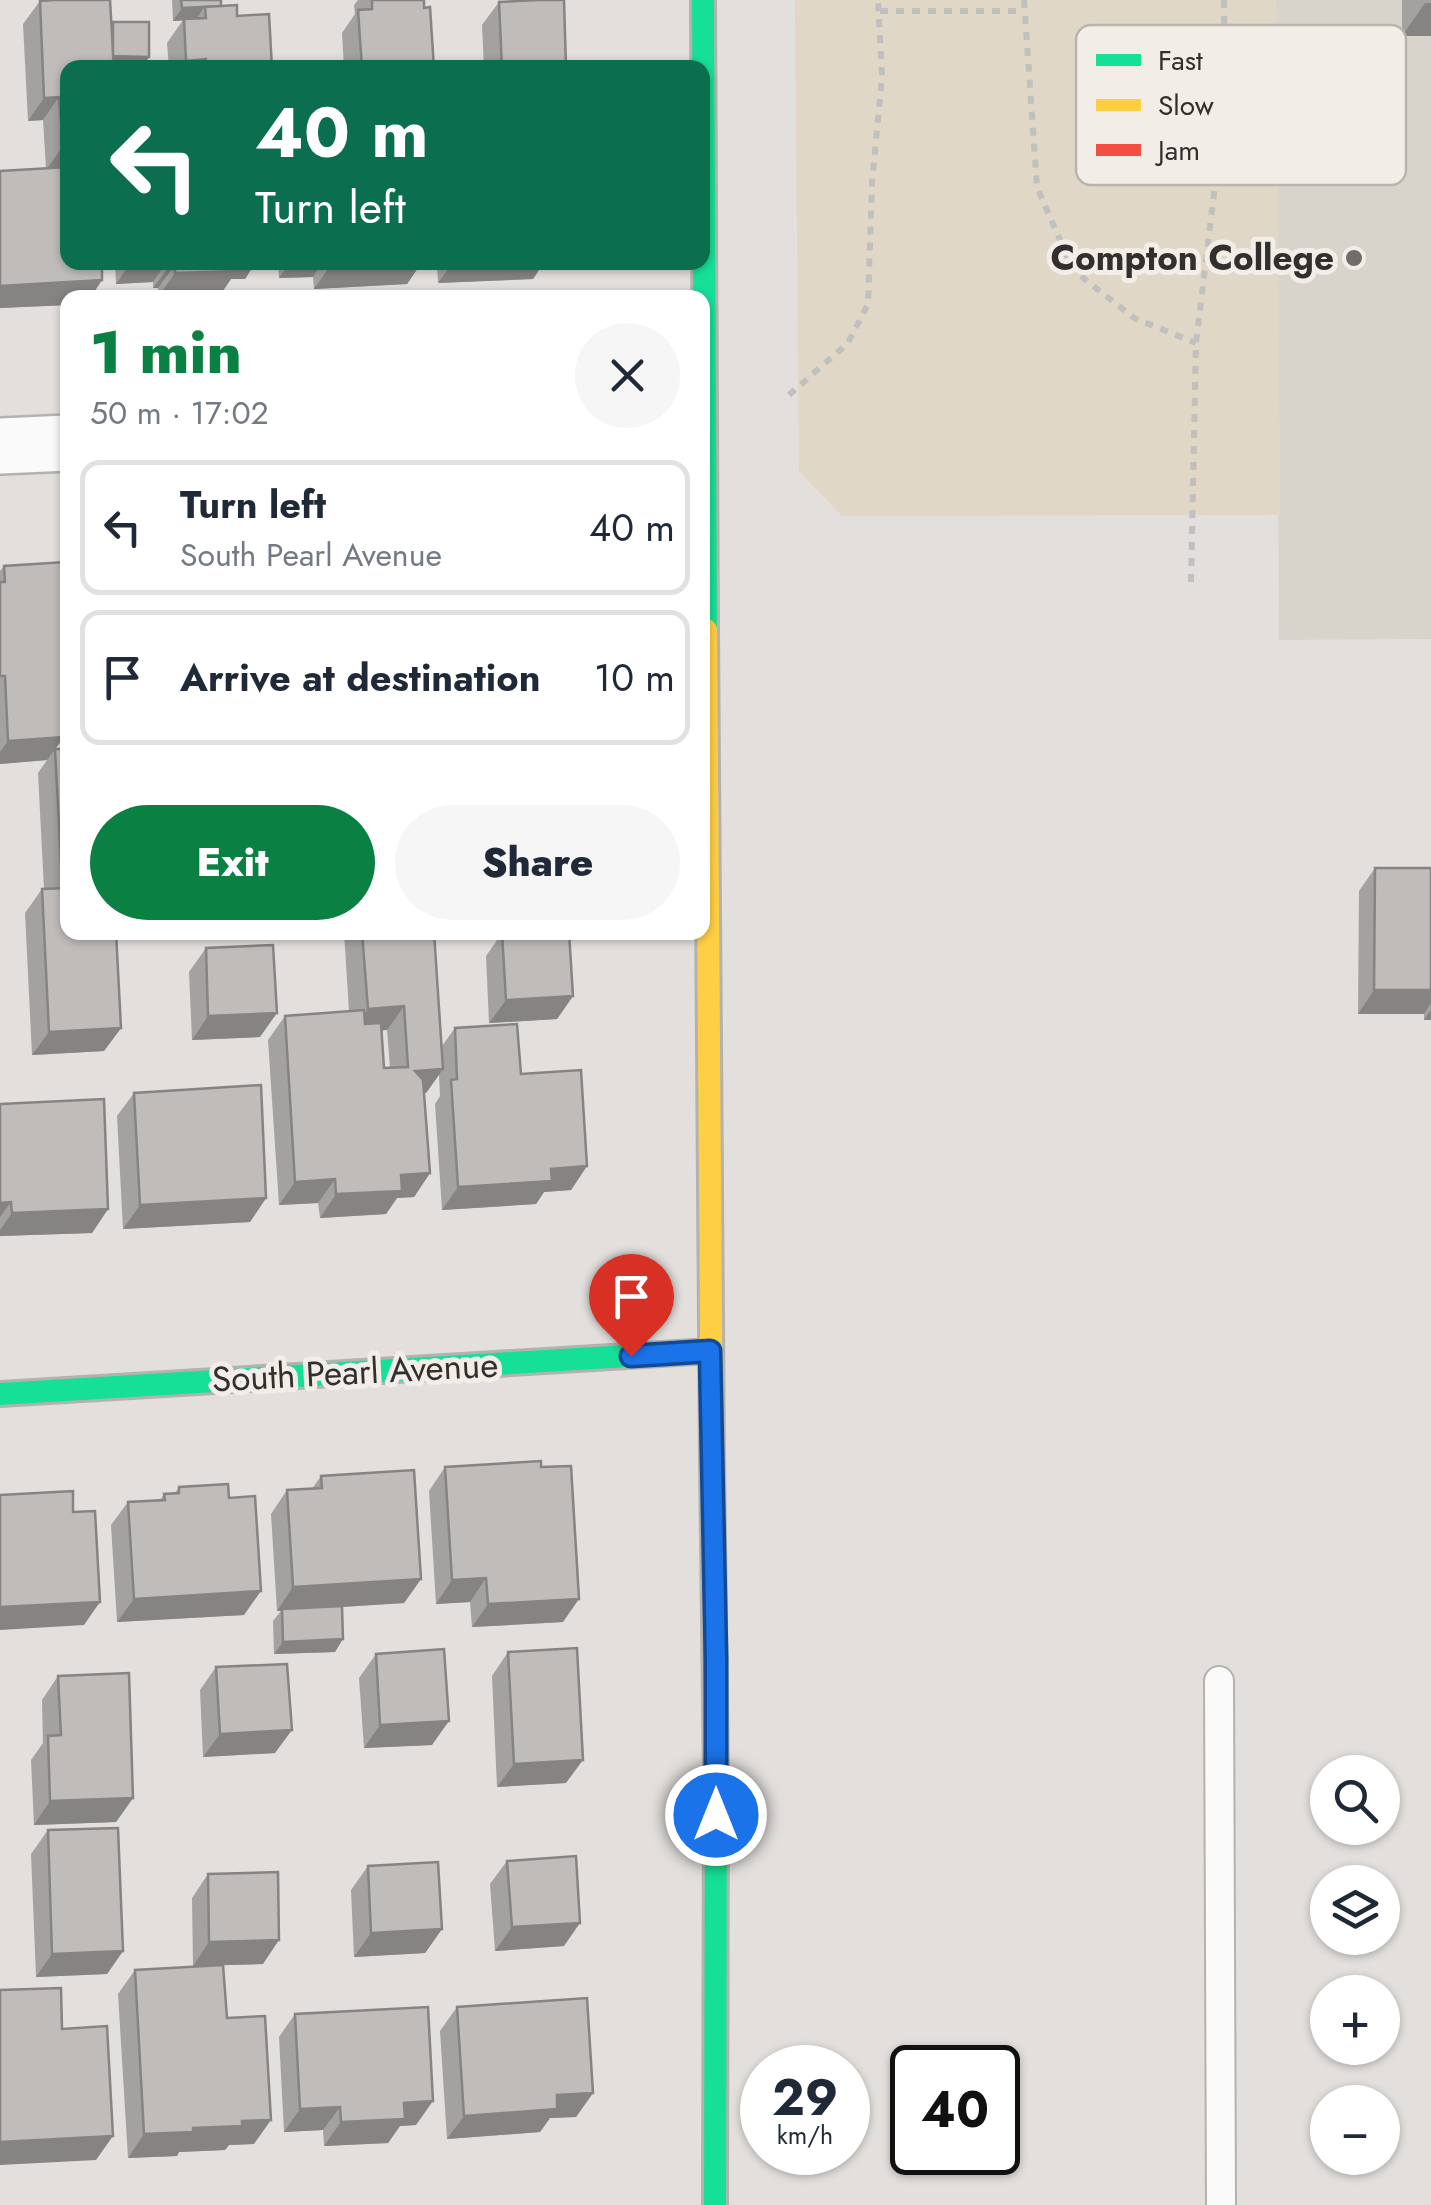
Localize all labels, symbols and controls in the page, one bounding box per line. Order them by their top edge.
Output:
legend [1076,25,1406,185]
text: Fast [1158,40,1203,81]
text: 40 m [255,82,429,183]
text: Slow [1158,85,1214,126]
icon: left [90,100,220,230]
text: Jam [1154,130,1200,171]
text: Turn left [255,175,406,240]
place label: Compton College [1051,233,1334,283]
marker: Compton College [1343,247,1365,269]
text: 1 min [90,309,242,396]
button: close [575,323,680,428]
text: 50 m · 17:02 [90,390,269,436]
text: Turn left [180,477,326,532]
icon: left [95,500,150,555]
text: 40 m [589,500,675,555]
text: South Pearl Avenue [180,532,442,578]
icon: arrive [95,650,150,705]
text: Arrive at destination [180,650,541,705]
text: 10 m [594,650,675,705]
button: Exit [90,805,375,920]
button: Share [395,805,680,920]
pin [589,1254,674,1357]
icon: arrive [604,1269,659,1324]
street label: South Pearl Avenue [211,1340,499,1404]
map controls [1310,1755,1400,2175]
button: search [1310,1755,1400,1845]
position arrow [664,1763,768,1867]
button: layers [1310,1865,1400,1955]
button: + [1310,1975,1400,2065]
speed limit sign: 40 [890,2045,1020,2175]
text: 29 [772,2061,838,2134]
button: − [1310,2085,1400,2175]
text: km/h [777,2117,833,2153]

